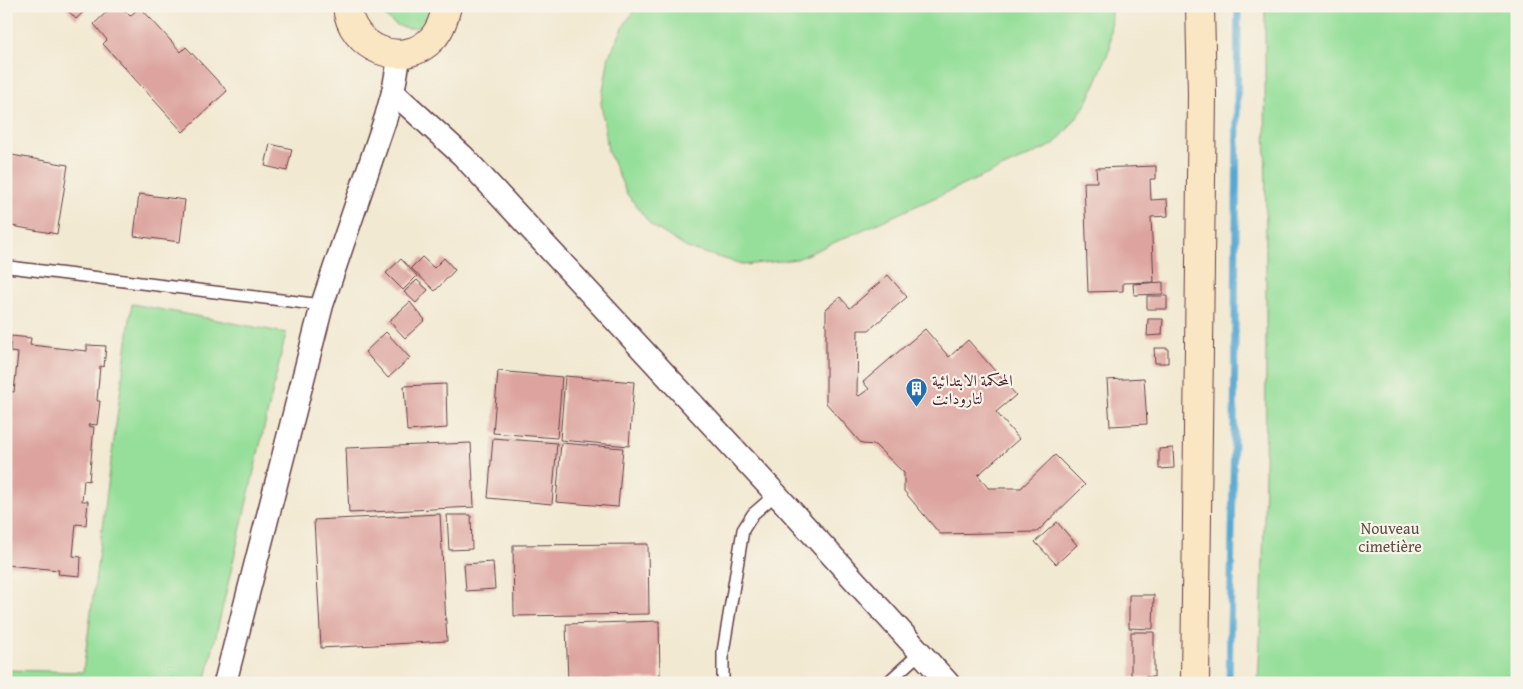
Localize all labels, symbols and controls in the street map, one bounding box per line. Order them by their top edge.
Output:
place label: المحكمة الابتدائية لتارودانت [932,368,1013,410]
building icon: المحكمة الابتدائية لتارودانت [904,377,928,408]
park label: Nouveau cimetière [1358,516,1422,558]

